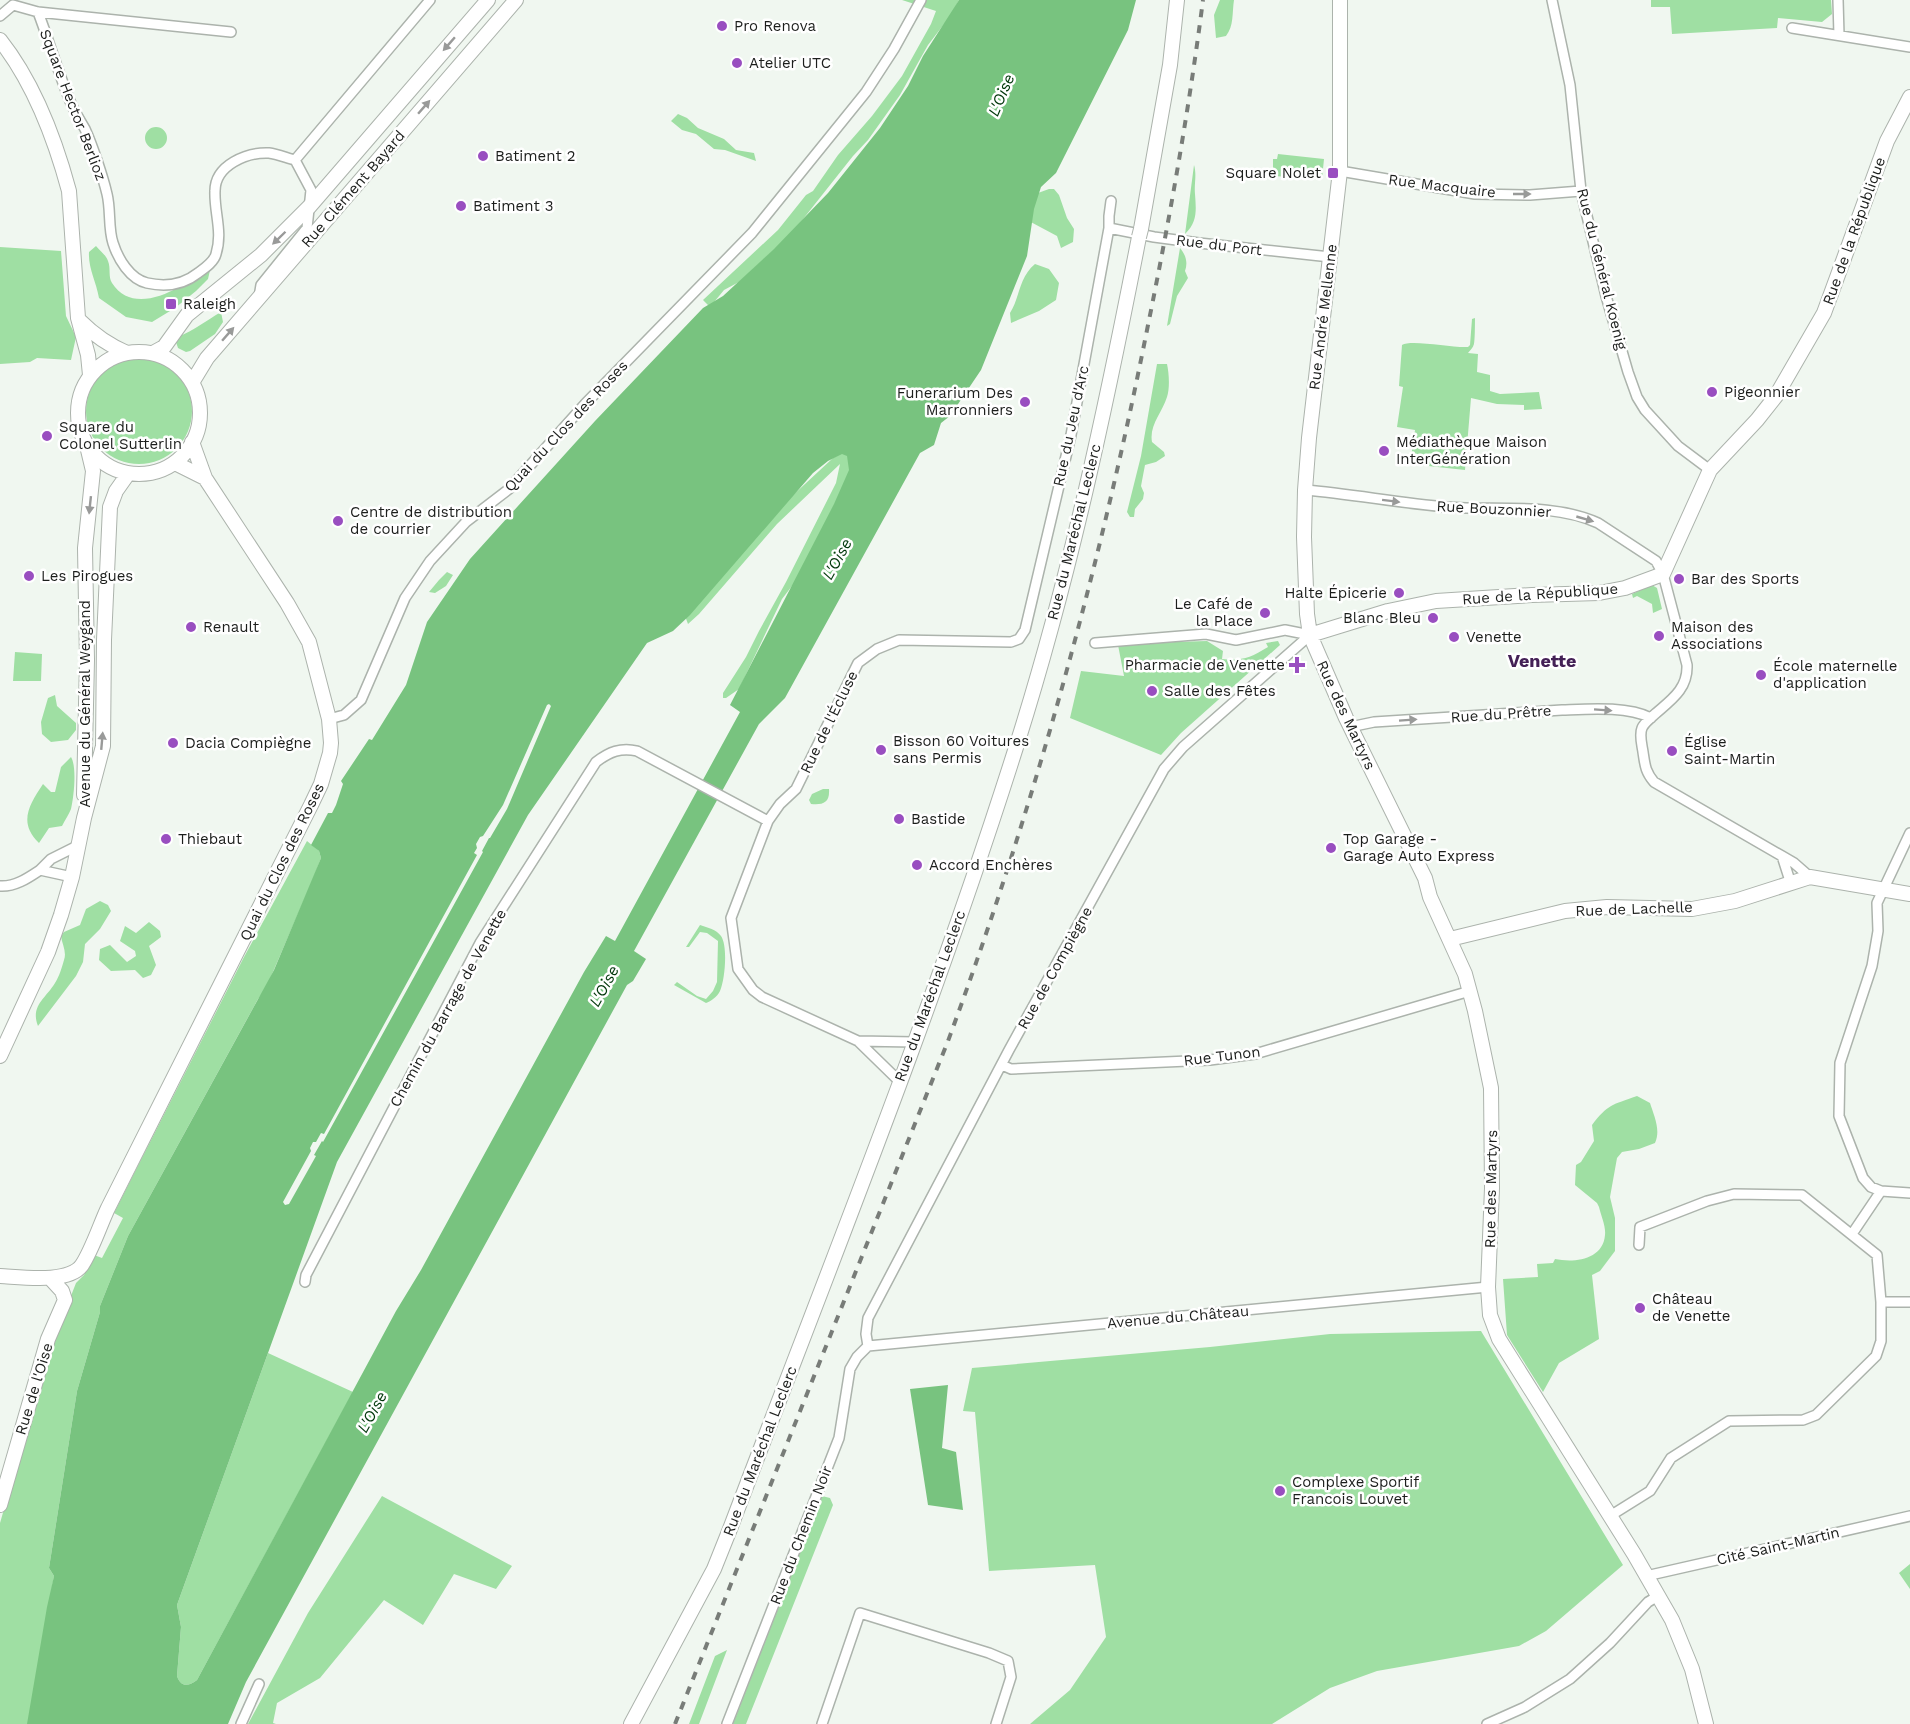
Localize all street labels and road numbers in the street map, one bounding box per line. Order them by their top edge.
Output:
street label: Square Hector Berlioz [36,27,110,183]
street label: Rue Clément Bayard [297,127,409,251]
street label: Rue de la République [1819,155,1889,307]
street label: Rue Macquaire [1387,170,1497,202]
street label: Rue du Général Koenig [1573,186,1631,352]
street label: Rue du Port [1175,231,1264,259]
street label: Rue André Mellenne [1305,243,1341,391]
street label: Quai du Clos des Roses [500,357,632,495]
street label: Rue du Jeu d'Arc [1049,364,1093,488]
street label: Rue du Maréchal Leclerc [1043,442,1105,622]
street label: Rue Bouzonnier [1436,497,1552,521]
street label: Rue de la République [1461,580,1619,608]
street label: Avenue du Général Weygand [76,600,94,808]
street label: Rue des Martyrs [1313,657,1379,773]
street label: Rue de l'Écluse [796,668,862,776]
street label: Rue du Prêtre [1450,702,1552,726]
street label: Quai du Clos des Roses [236,780,328,944]
street label: Rue de Lachelle [1575,898,1693,920]
street label: Rue de Compiègne [1014,903,1096,1033]
street label: Chemin du Barrage de Venette [386,906,510,1110]
street label: Rue du Maréchal Leclerc [891,908,969,1084]
street label: Rue Tunon [1183,1042,1261,1070]
street label: Rue des Martyrs [1481,1129,1501,1248]
street label: Avenue du Château [1106,1302,1250,1332]
street label: Rue de l'Oise [11,1341,57,1437]
street label: Rue du Maréchal Leclerc [719,1363,801,1539]
street label: Rue du Chemin Noir [766,1463,836,1607]
street label: Cité Saint-Martin [1715,1523,1841,1569]

